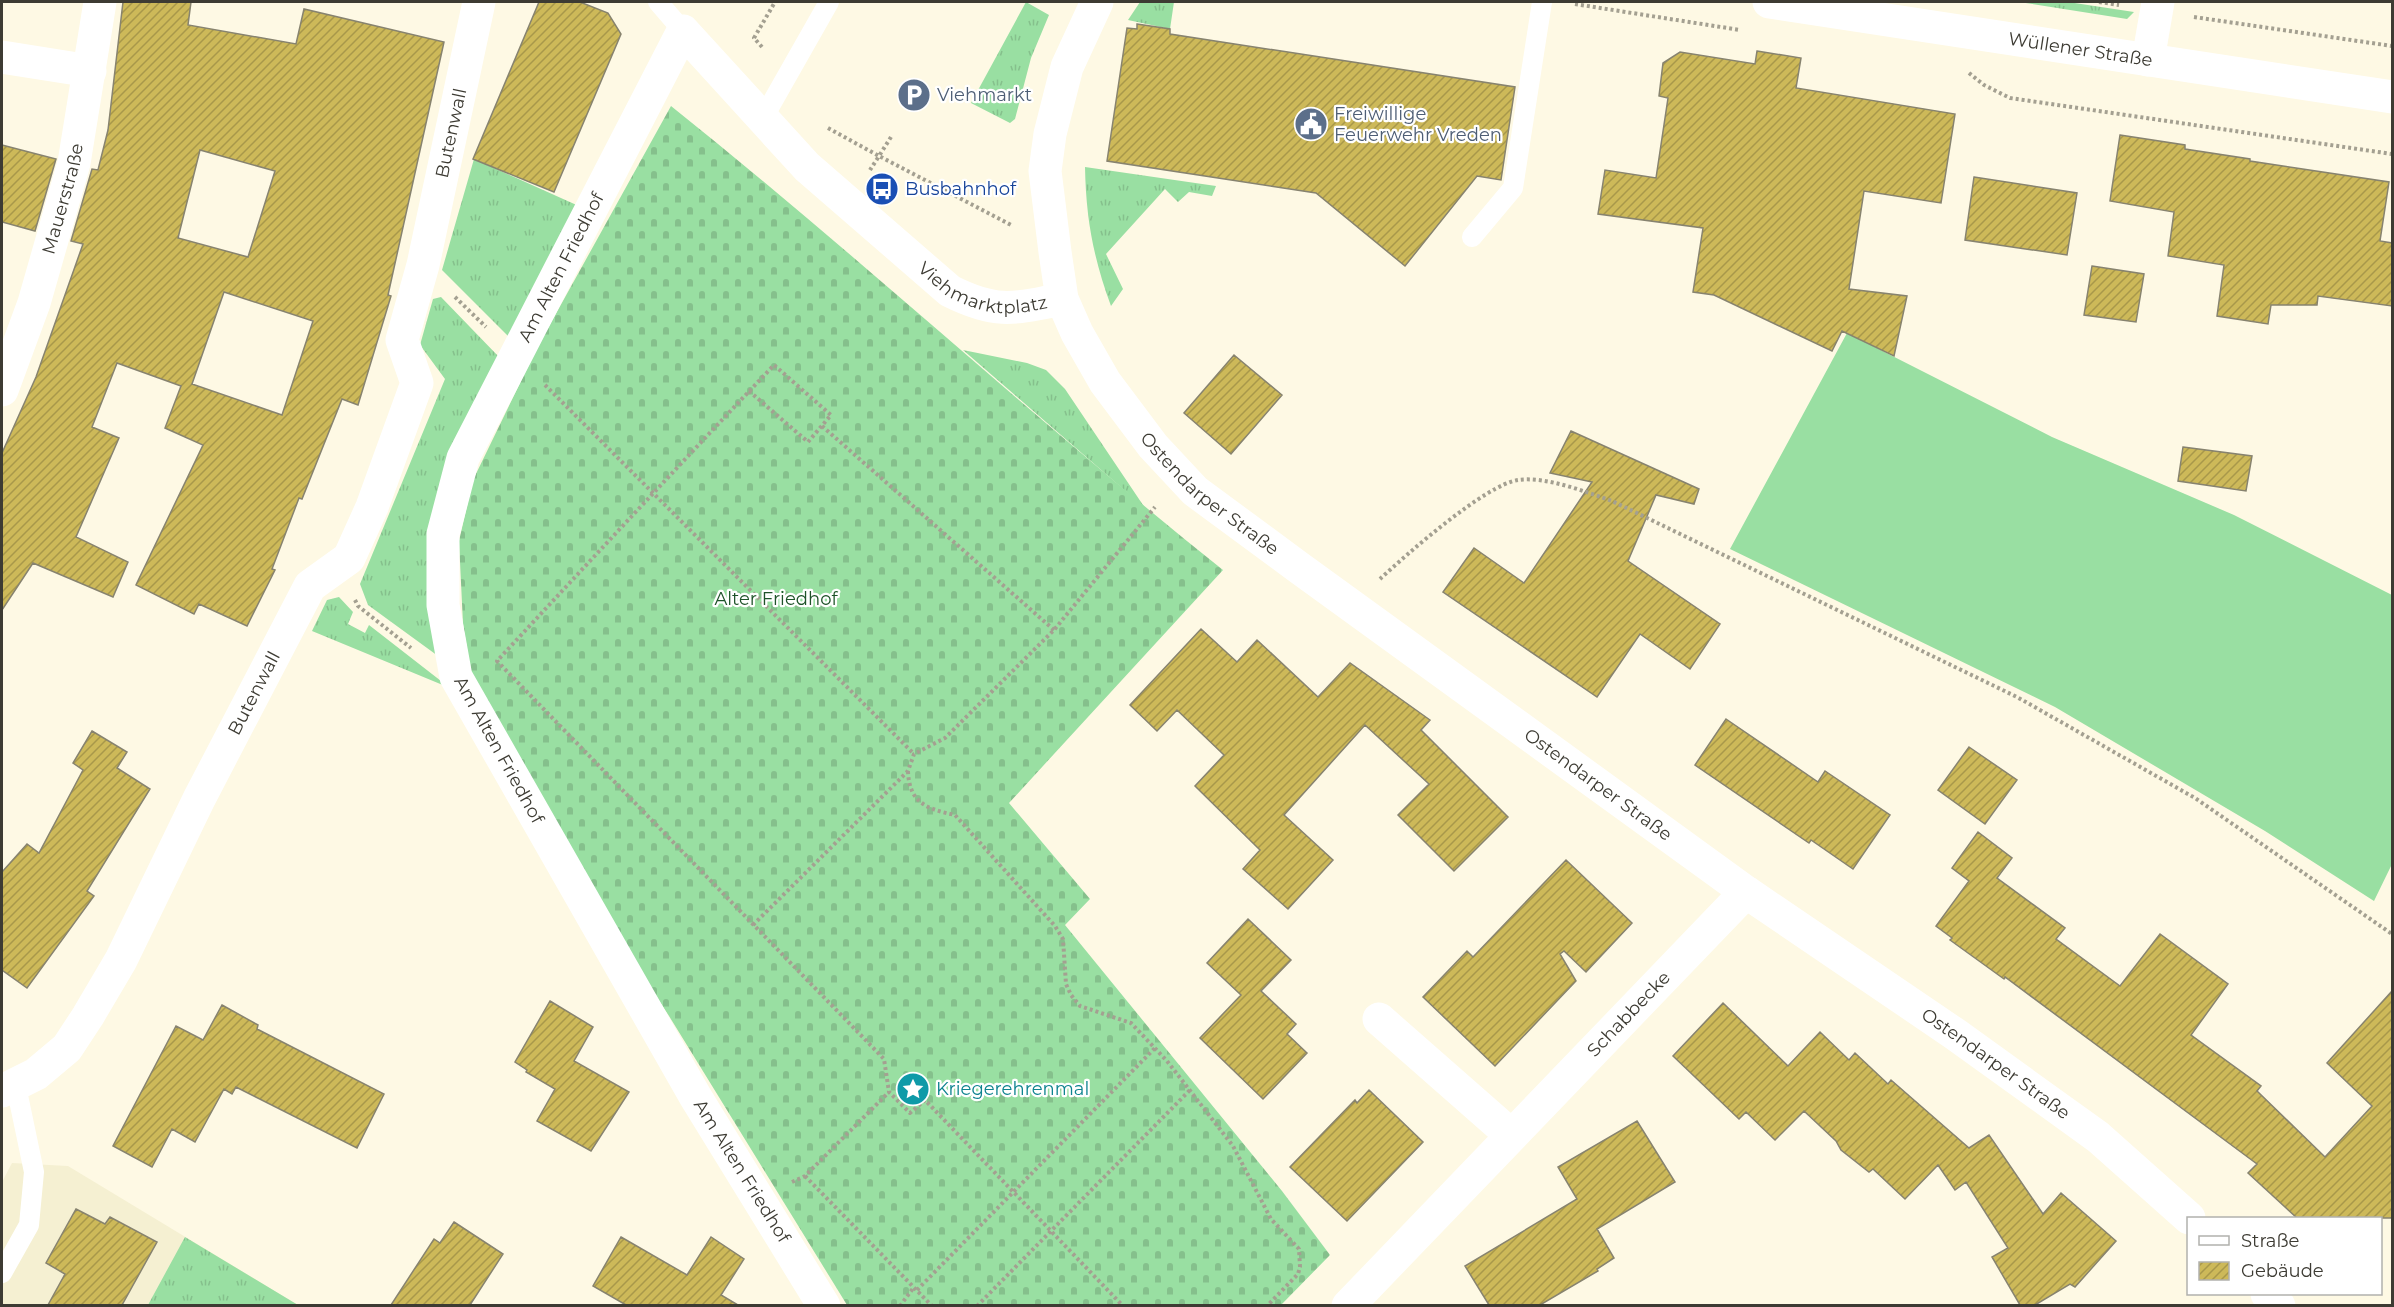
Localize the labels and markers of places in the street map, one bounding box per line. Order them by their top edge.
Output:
parking icon: Viehmarkt [896,77,932,113]
place label: Viehmarkt [937,84,1032,106]
place label: Freiwillige Feuerwehr Vreden [1334,103,1502,146]
public building icon: Freiwillige Feuerwehr Vreden [1293,106,1329,142]
bus stop icon: Busbahnhof [864,171,900,207]
place label: Busbahnhof [905,178,1017,200]
place icon: Kriegerehrenmal [895,1071,931,1107]
place label: Kriegerehrenmal [936,1078,1089,1100]

